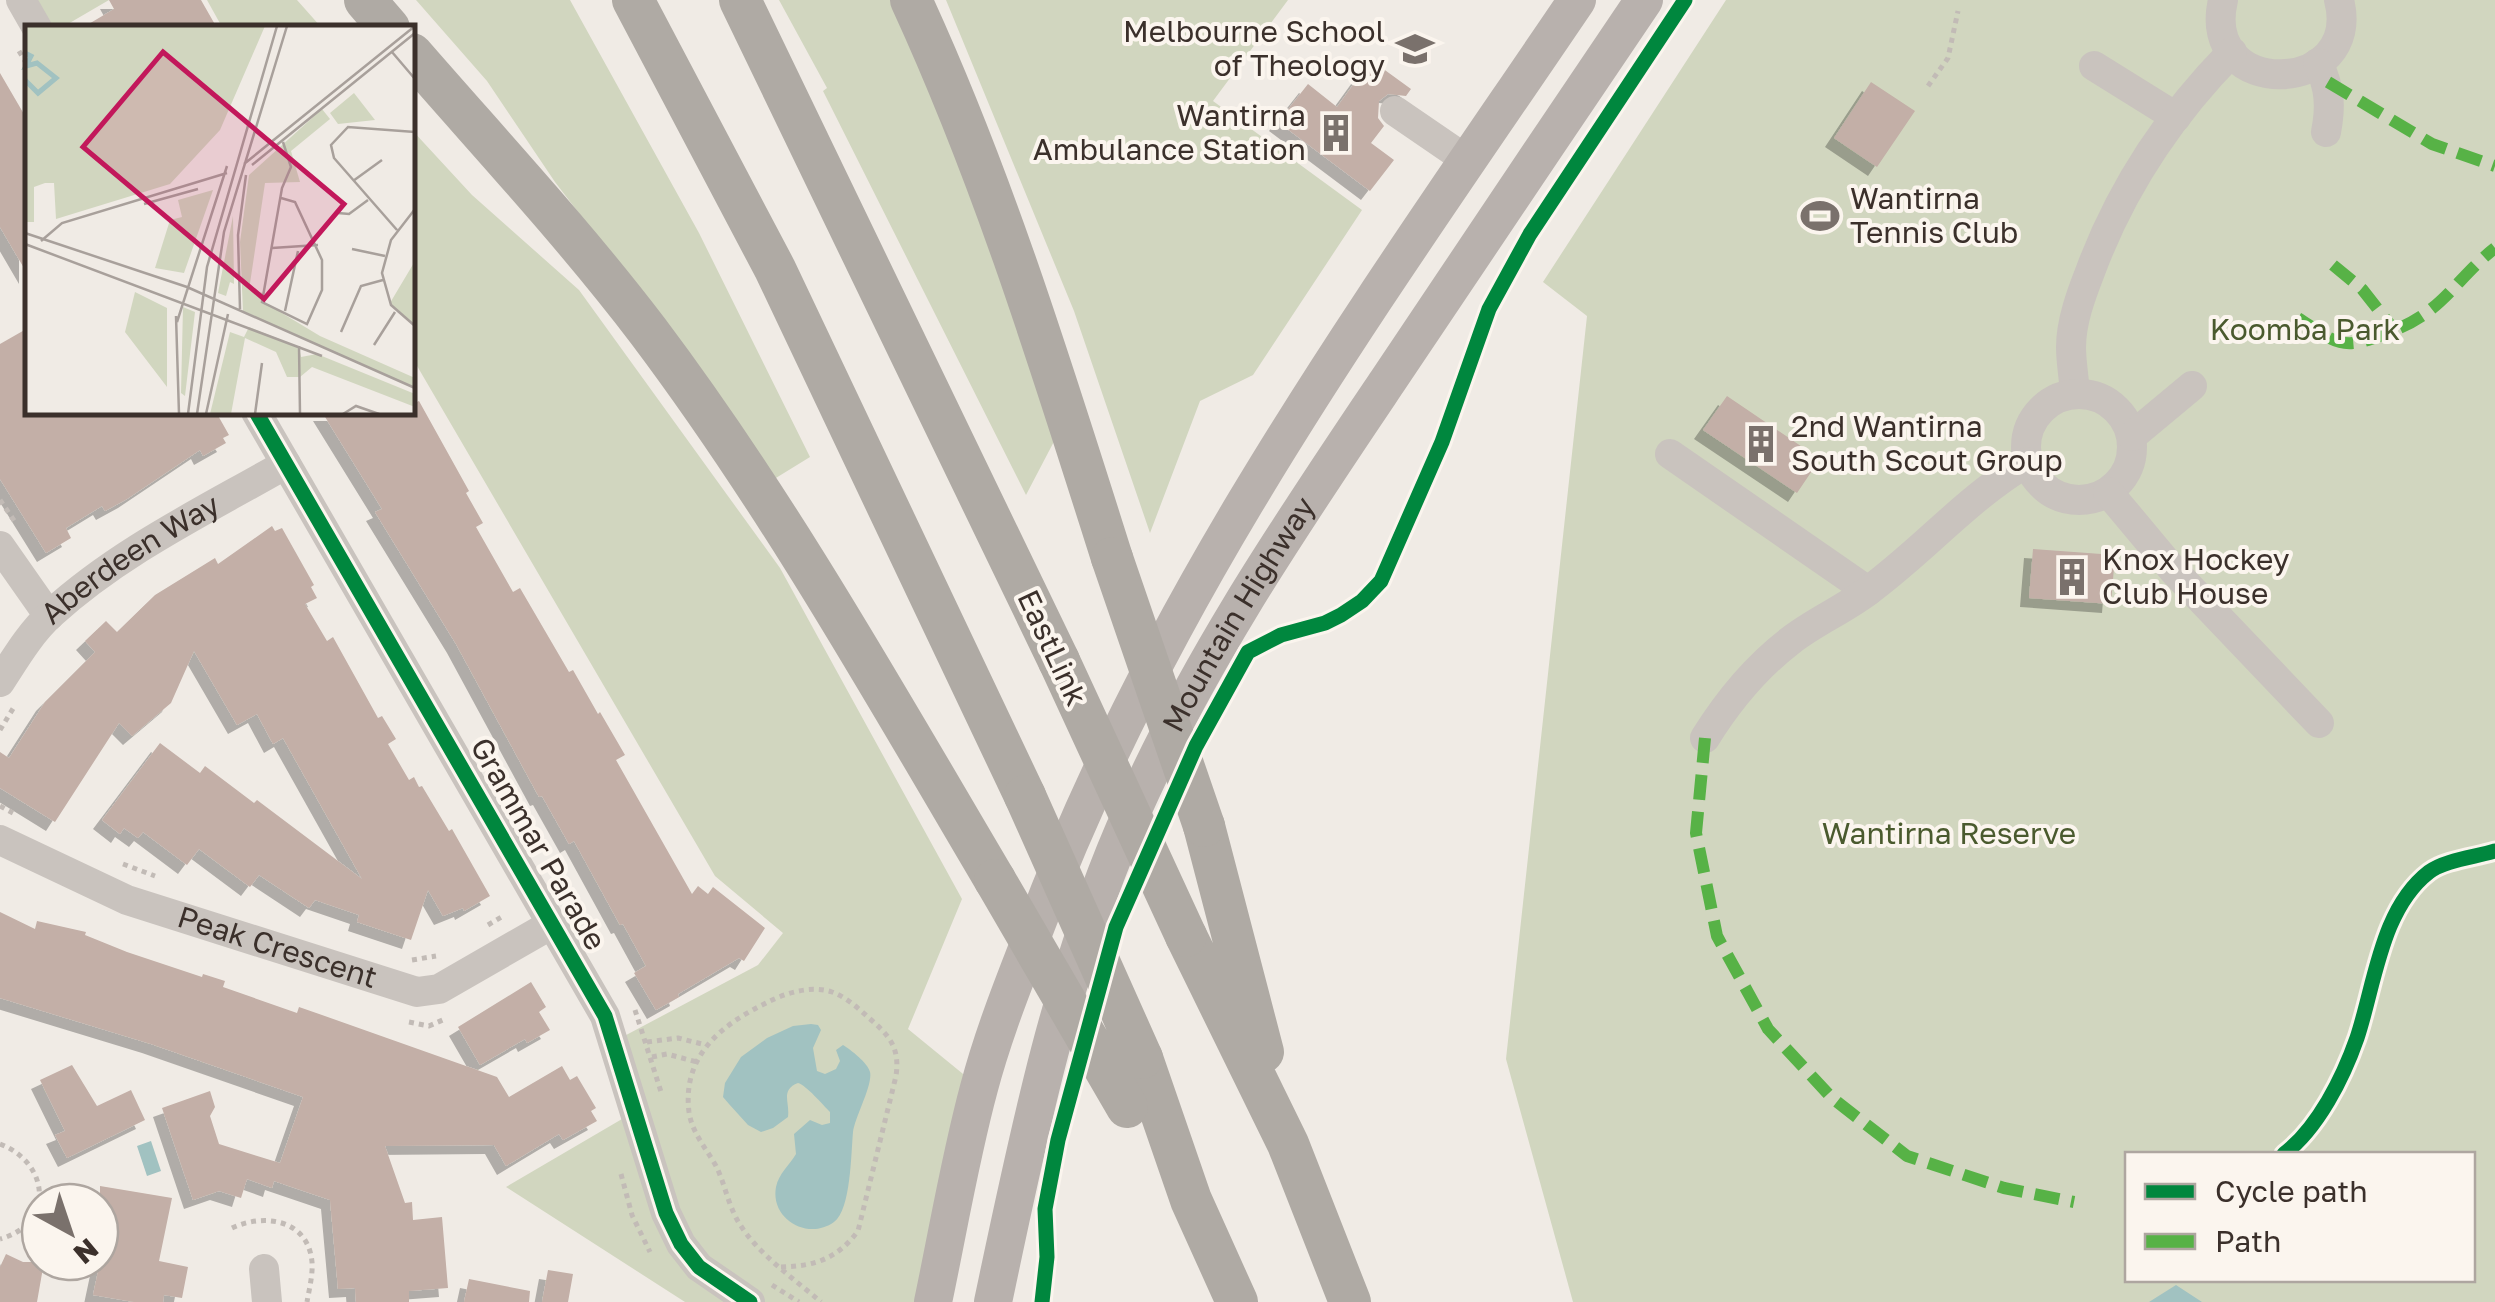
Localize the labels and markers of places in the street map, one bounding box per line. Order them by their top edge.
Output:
place label: Melbourne School of Theology [1123,13,1385,83]
school or university icon: Melbourne School of Theology [1394,28,1436,70]
place label: Wantirna Ambulance Station [1033,97,1306,167]
building icon: Wantirna Ambulance Station [1315,112,1357,154]
place label: Wantirna Tennis Club [1850,180,2018,250]
sports icon: Wantirna Tennis Club [1799,195,1841,237]
place label: 2nd Wantirna South Scout Group [1791,408,2063,478]
building icon: 2nd Wantirna South Scout Group [1740,423,1782,465]
place label: Knox Hockey Club House [2102,541,2290,611]
building icon: Knox Hockey Club House [2051,556,2093,598]

